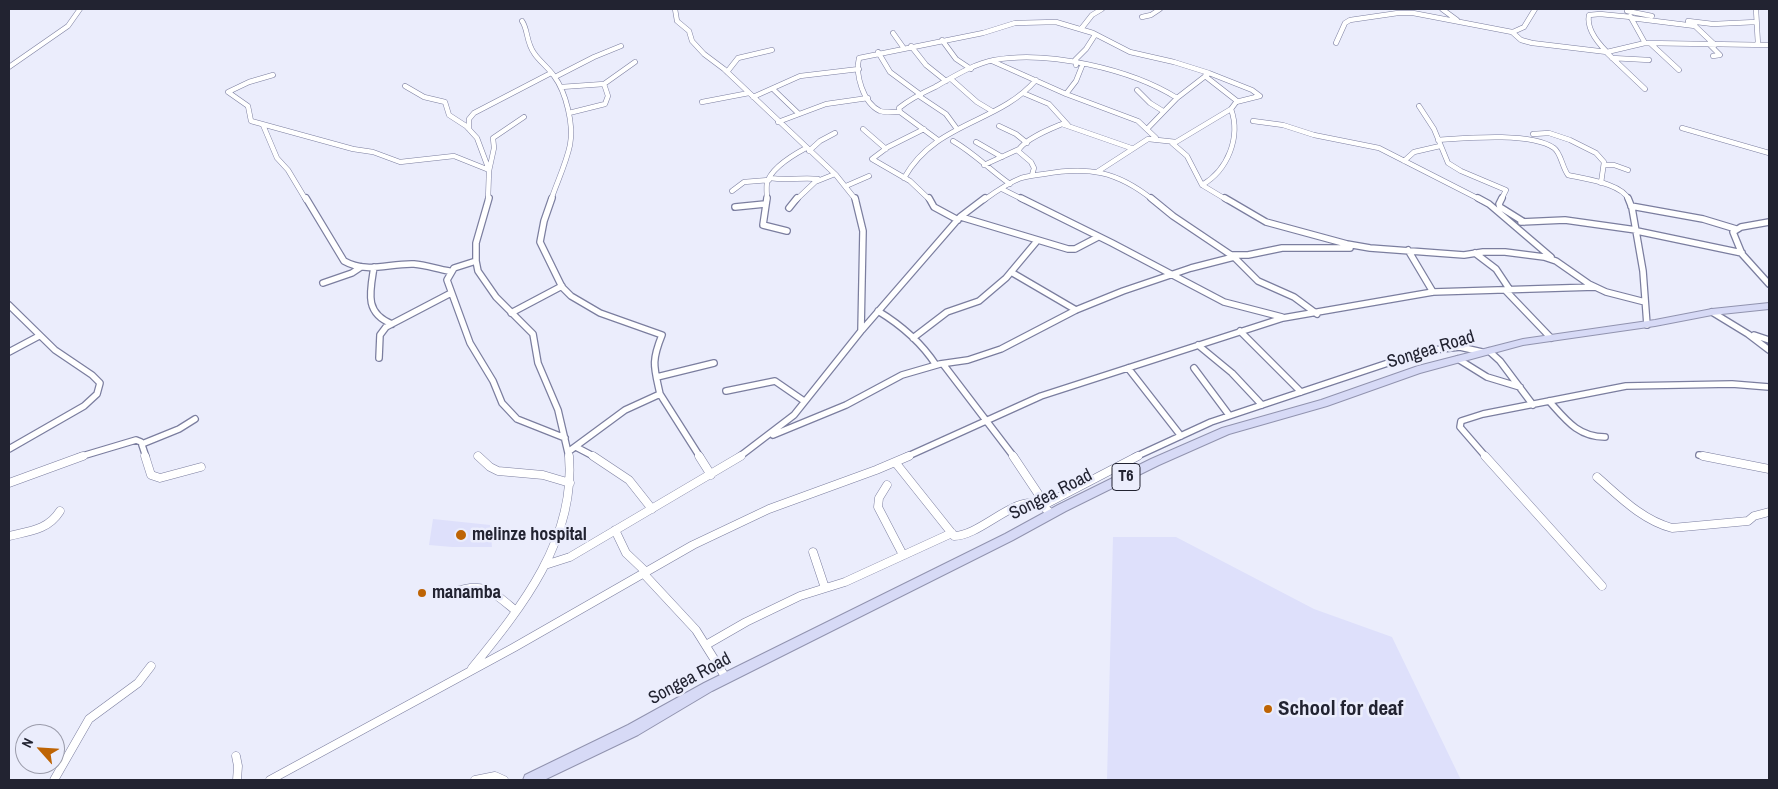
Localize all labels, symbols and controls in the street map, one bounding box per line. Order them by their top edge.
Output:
street label: Songea Road [1385,326,1477,374]
road number: T6 [1112,464,1140,491]
street label: Songea Road [1006,465,1096,525]
place label: melinze hospital [472,524,587,546]
marker: melinze hospital [454,528,468,542]
place label: manamba [432,582,501,604]
marker: manamba [416,587,428,599]
street label: Songea Road [645,648,735,710]
place label: School for deaf [1278,696,1403,722]
marker: School for deaf [1262,703,1274,715]
north arrow [15,724,65,774]
text: N [18,735,37,751]

